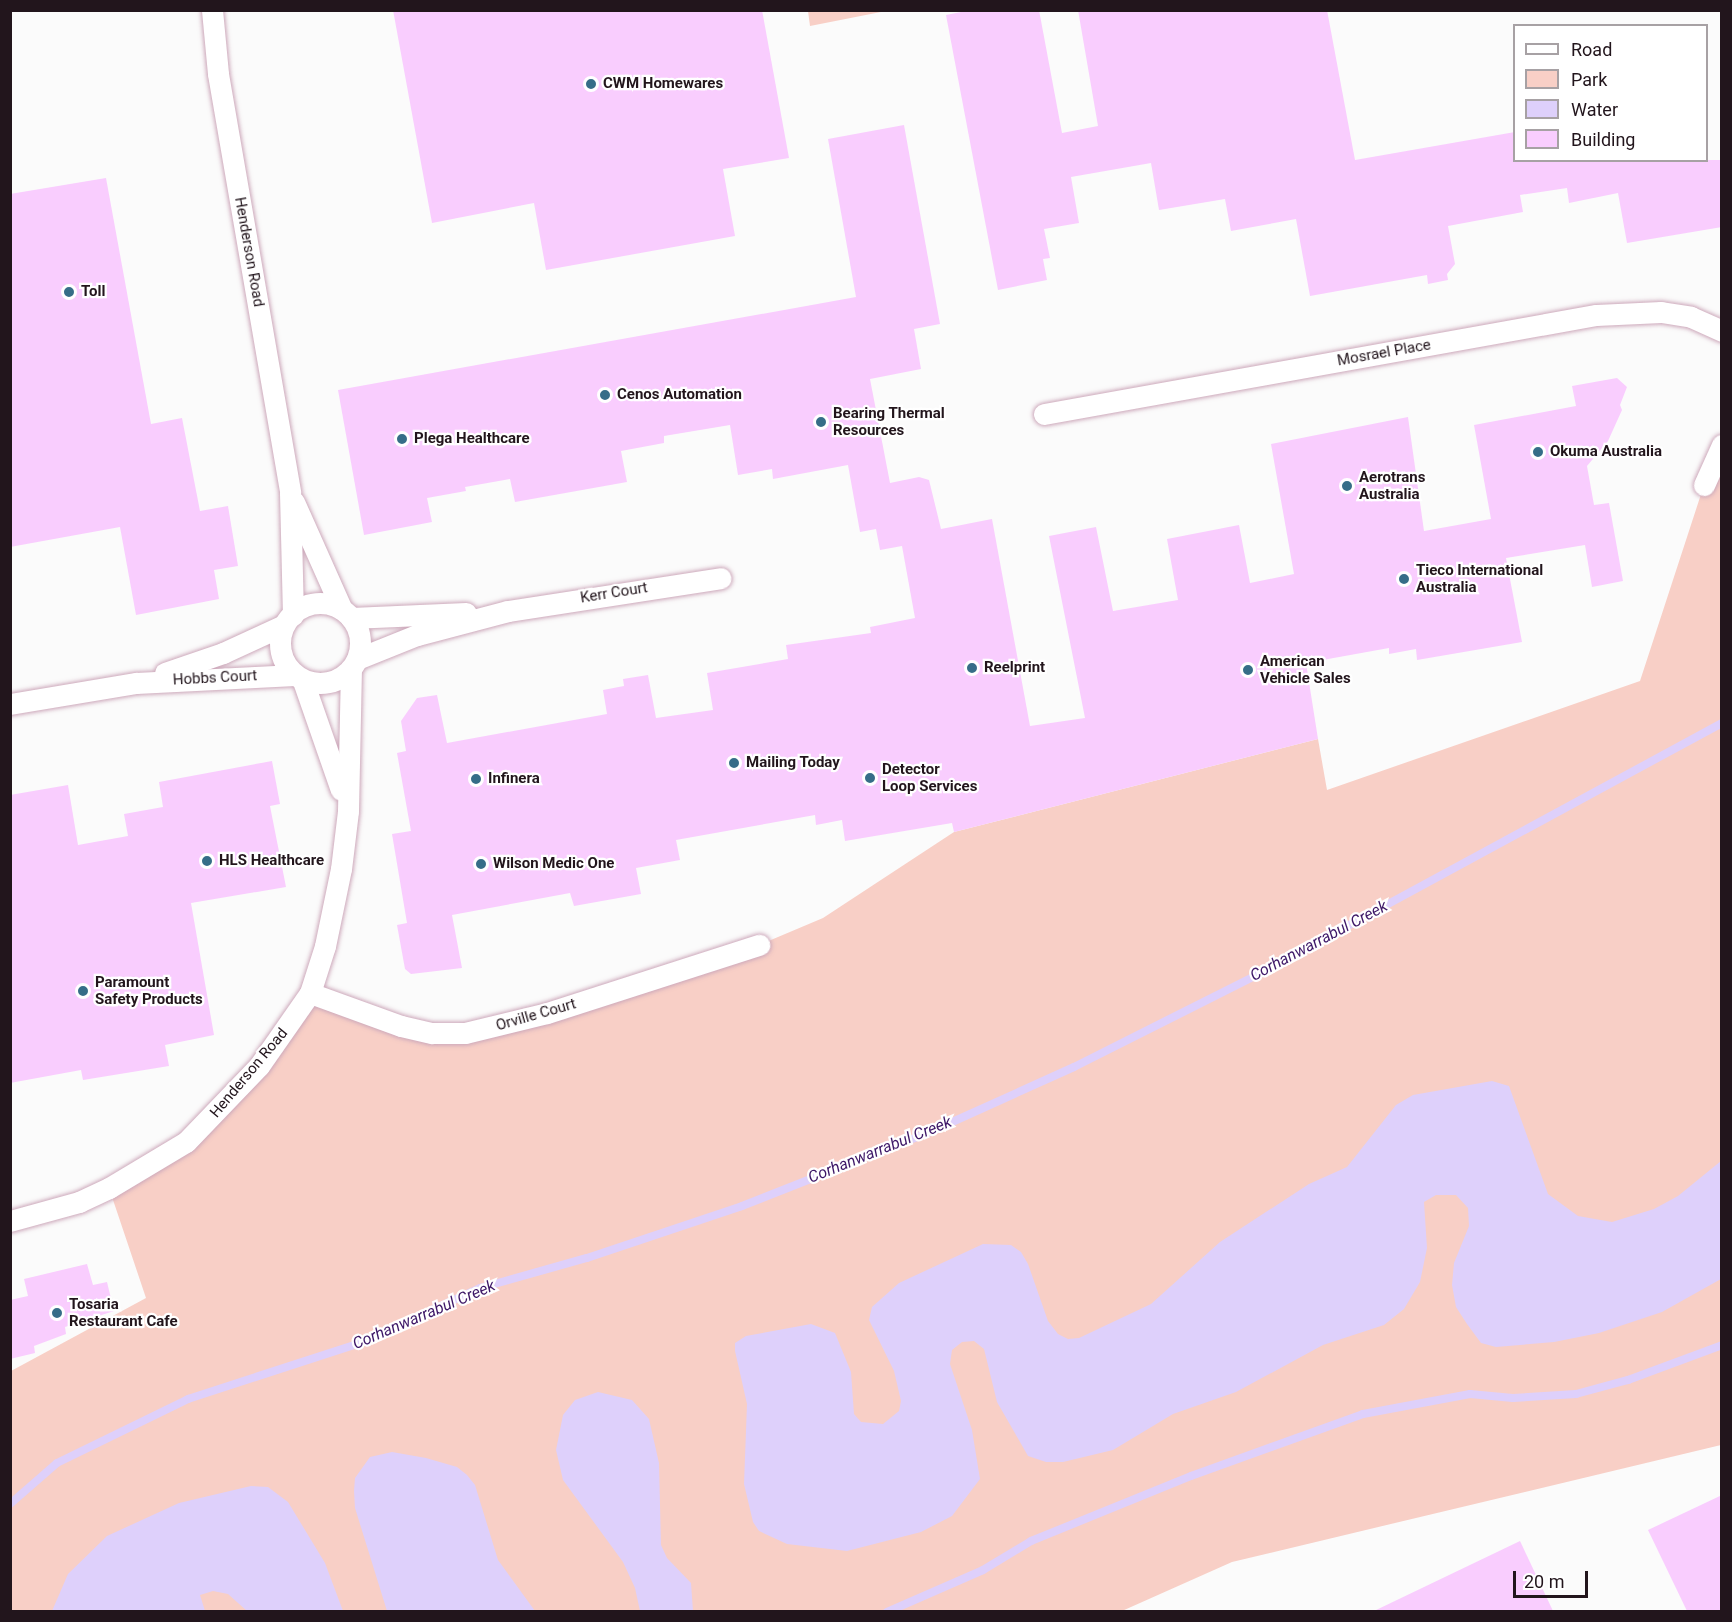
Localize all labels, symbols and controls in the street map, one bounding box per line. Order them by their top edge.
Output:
legend [1513,24,1708,162]
text: Road [1571,39,1612,60]
text: Park [1571,69,1607,90]
place label: CWM Homewares [603,75,723,93]
marker: CWM Homewares [584,77,598,91]
text: Water [1571,99,1618,120]
text: Building [1571,129,1635,150]
street label: Henderson Road [230,196,268,308]
place label: Toll [81,283,105,301]
marker: Toll [62,285,76,299]
street label: Mosrael Place [1336,336,1432,370]
place label: Cenos Automation [617,386,742,404]
marker: Cenos Automation [598,388,612,402]
place label: Bearing Thermal Resources [833,404,945,439]
marker: Bearing Thermal Resources [814,415,828,429]
place label: Plega Healthcare [414,430,530,448]
marker: Plega Healthcare [395,432,409,446]
place label: Okuma Australia [1550,443,1662,461]
marker: Okuma Australia [1531,445,1545,459]
place label: Aerotrans Australia [1359,468,1425,503]
marker: Aerotrans Australia [1340,479,1354,493]
place label: Tieco International Australia [1416,561,1543,596]
marker: Tieco International Australia [1397,572,1411,586]
street label: Kerr Court [579,579,649,607]
place label: American Vehicle Sales [1260,652,1351,687]
place label: Reelprint [984,659,1045,677]
marker: Reelprint [965,661,979,675]
marker: American Vehicle Sales [1241,663,1255,677]
street label: Hobbs Court [172,667,258,689]
place label: Mailing Today [746,754,840,772]
marker: Mailing Today [727,756,741,770]
place label: Detector Loop Services [882,760,977,795]
place label: Infinera [488,770,540,788]
marker: Detector Loop Services [863,771,877,785]
marker: Infinera [469,772,483,786]
place label: HLS Healthcare [219,852,324,870]
marker: HLS Healthcare [200,854,214,868]
place label: Wilson Medic One [493,855,614,873]
marker: Wilson Medic One [474,857,488,871]
water label: Corhanwarrabul Creek [1247,897,1391,985]
place label: Paramount Safety Products [95,973,203,1008]
marker: Paramount Safety Products [76,984,90,998]
street label: Orville Court [494,995,578,1035]
street label: Henderson Road [206,1025,292,1121]
water label: Corhanwarrabul Creek [805,1112,955,1188]
water label: Corhanwarrabul Creek [350,1276,498,1354]
place label: Tosaria Restaurant Cafe [69,1295,178,1330]
marker: Tosaria Restaurant Cafe [50,1306,64,1320]
scale bar [1516,1559,1591,1597]
text: 20 m [1524,1571,1564,1592]

